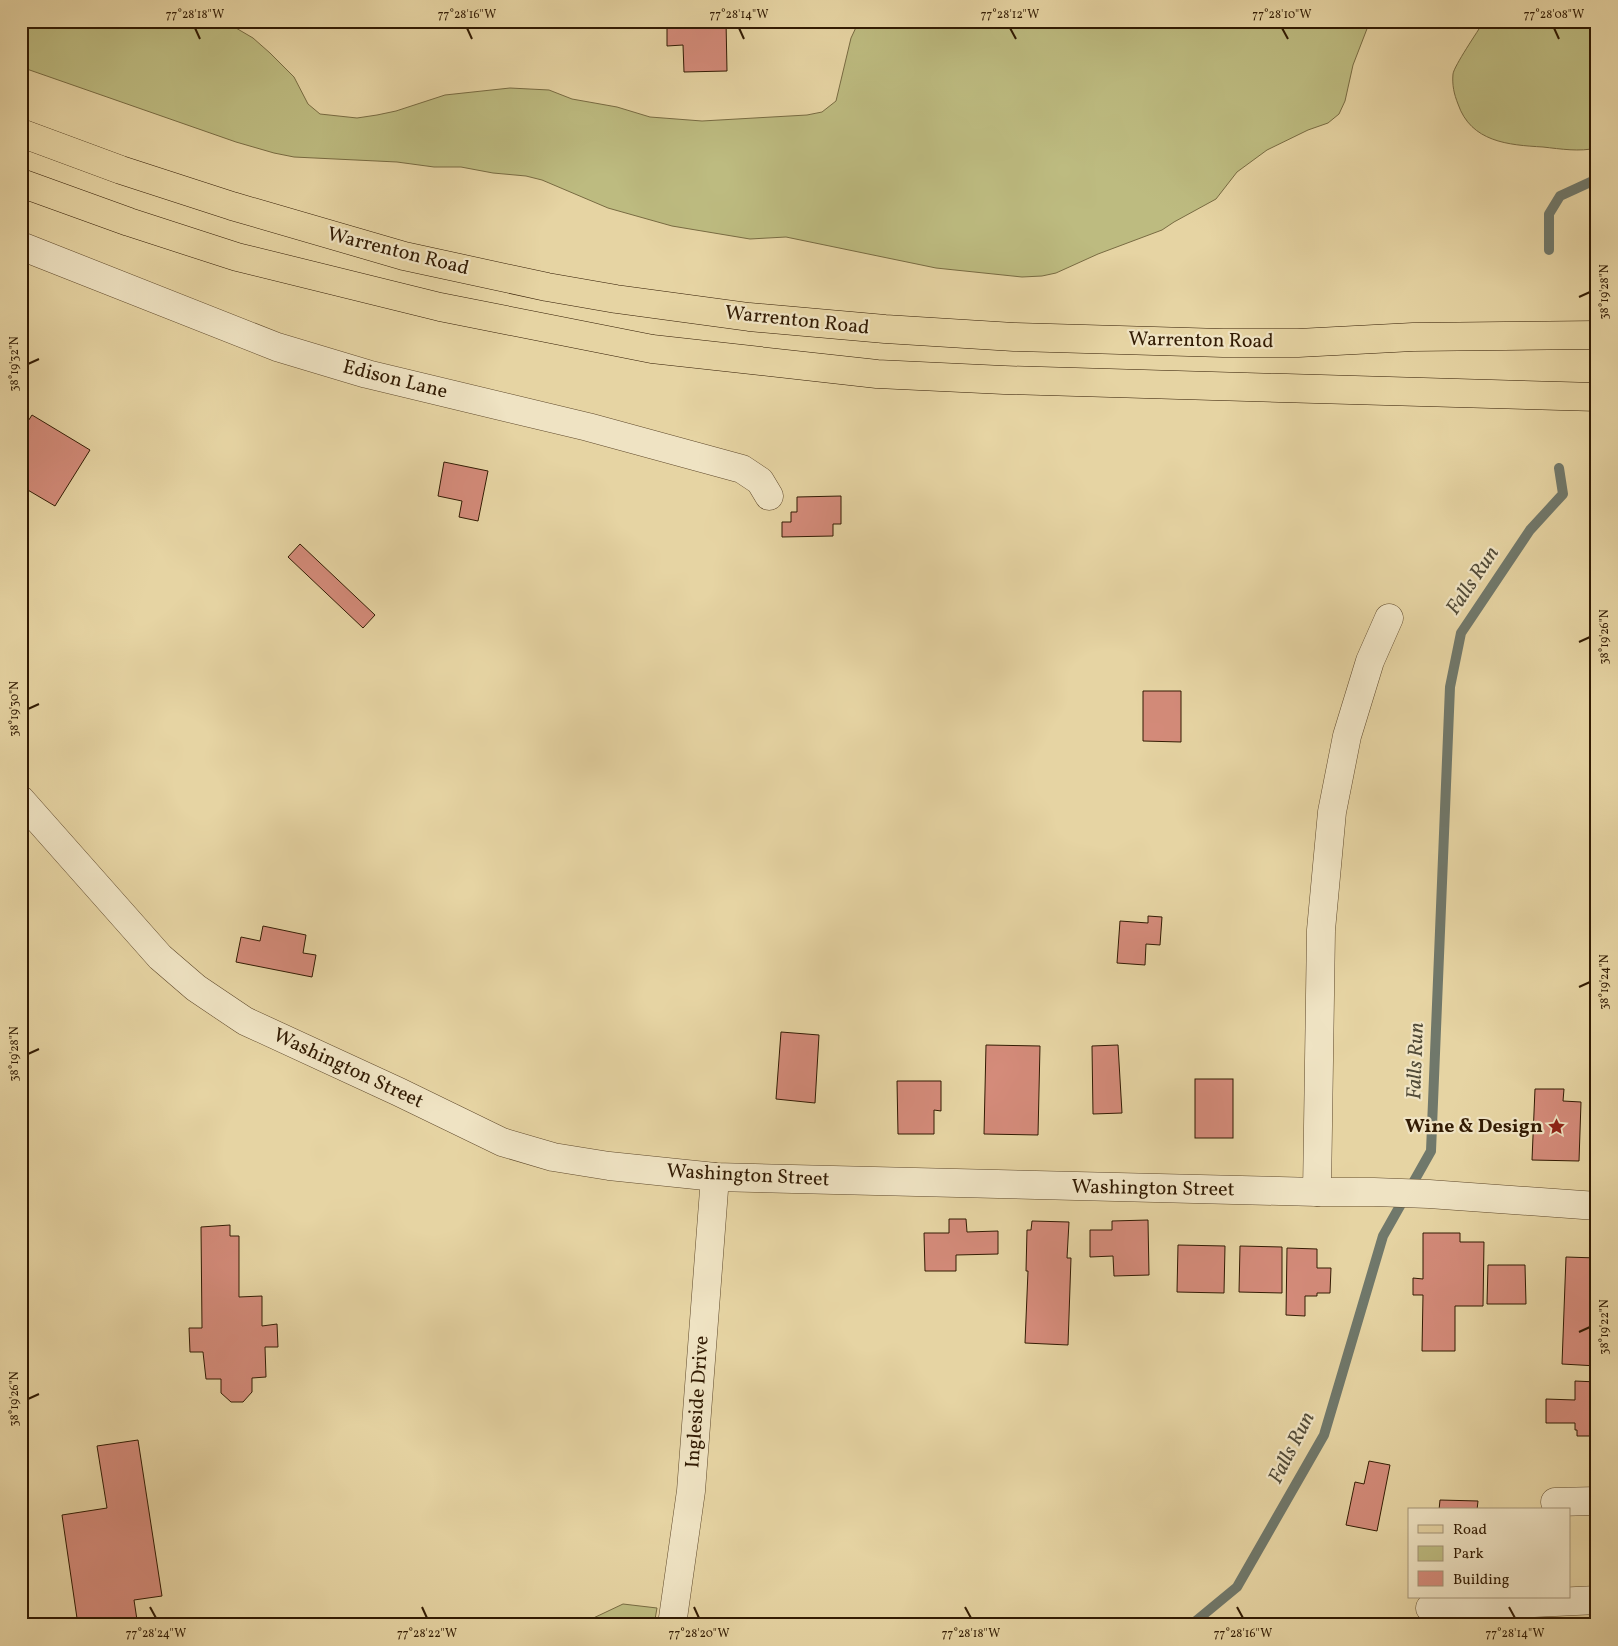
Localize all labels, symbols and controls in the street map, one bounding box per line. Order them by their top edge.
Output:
text: 77°28'18"W [166,7,224,23]
text: 77°28'16"W [438,7,496,23]
text: 77°28'14"W [709,7,769,23]
text: 77°28'12"W [981,7,1039,23]
text: 77°28'10"W [1252,7,1312,23]
text: 77°28'08"W [1524,7,1584,23]
street label: Warrenton Road [324,221,472,283]
text: 38°19'28"N [1597,264,1613,320]
street label: Warrenton Road [723,299,871,343]
street label: Warrenton Road [1128,326,1274,356]
text: 38°19'32"N [7,336,23,392]
street label: Edison Lane [340,353,450,407]
water label: Falls Run [1439,541,1507,621]
text: 38°19'26"N [1597,609,1613,665]
text: 38°19'30"N [7,681,23,737]
text: 38°19'24"N [1597,954,1613,1010]
street label: Washington Street [268,1022,428,1116]
water label: Falls Run [1400,1022,1432,1100]
text: 38°19'28"N [7,1026,23,1082]
place label: Wine & Design [1405,1113,1543,1141]
place icon: Wine & Design [1547,1117,1567,1137]
street label: Washington Street [666,1158,830,1194]
street label: Washington Street [1071,1174,1235,1204]
text: 38°19'22"N [1597,1299,1613,1355]
street label: Ingleside Drive [679,1335,717,1469]
text: 38°19'26"N [7,1371,23,1427]
water label: Falls Run [1262,1407,1322,1489]
legend [1408,1508,1570,1598]
text: Road [1453,1520,1487,1541]
text: Park [1453,1544,1484,1565]
text: Building [1453,1570,1510,1591]
text: 77°28'24"W [126,1626,186,1642]
text: 77°28'22"W [397,1626,457,1642]
text: 77°28'20"W [669,1626,729,1642]
text: 77°28'18"W [942,1626,1000,1642]
text: 77°28'16"W [1214,1626,1272,1642]
text: 77°28'14"W [1485,1626,1545,1642]

